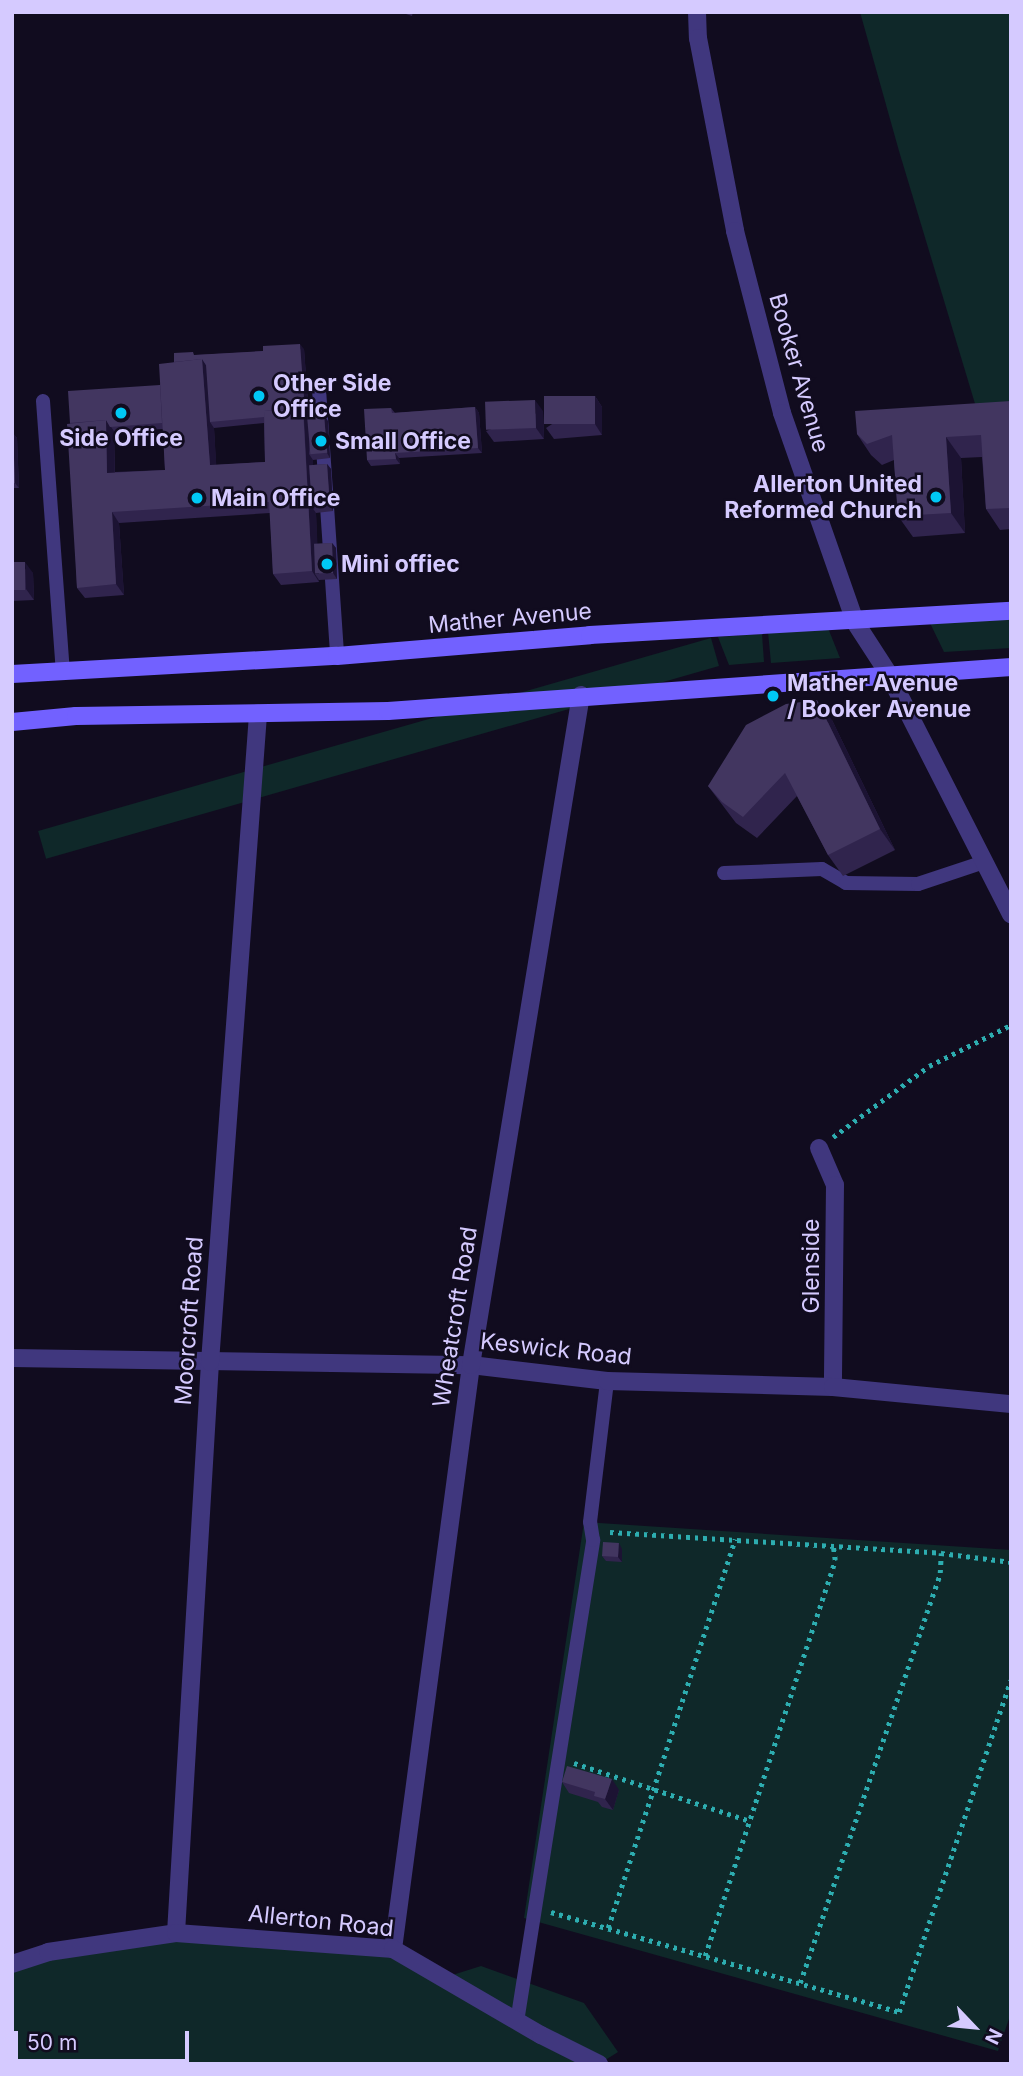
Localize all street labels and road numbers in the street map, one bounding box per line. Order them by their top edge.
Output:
street label: Booker Avenue [763,290,835,456]
street label: Mather Avenue [427,597,593,639]
street label: Glenside [797,1219,825,1313]
street label: Wheatcroft Road [427,1225,483,1409]
street label: Moorcroft Road [169,1236,209,1406]
street label: Keswick Road [479,1327,633,1371]
street label: Allerton Road [247,1900,395,1942]

